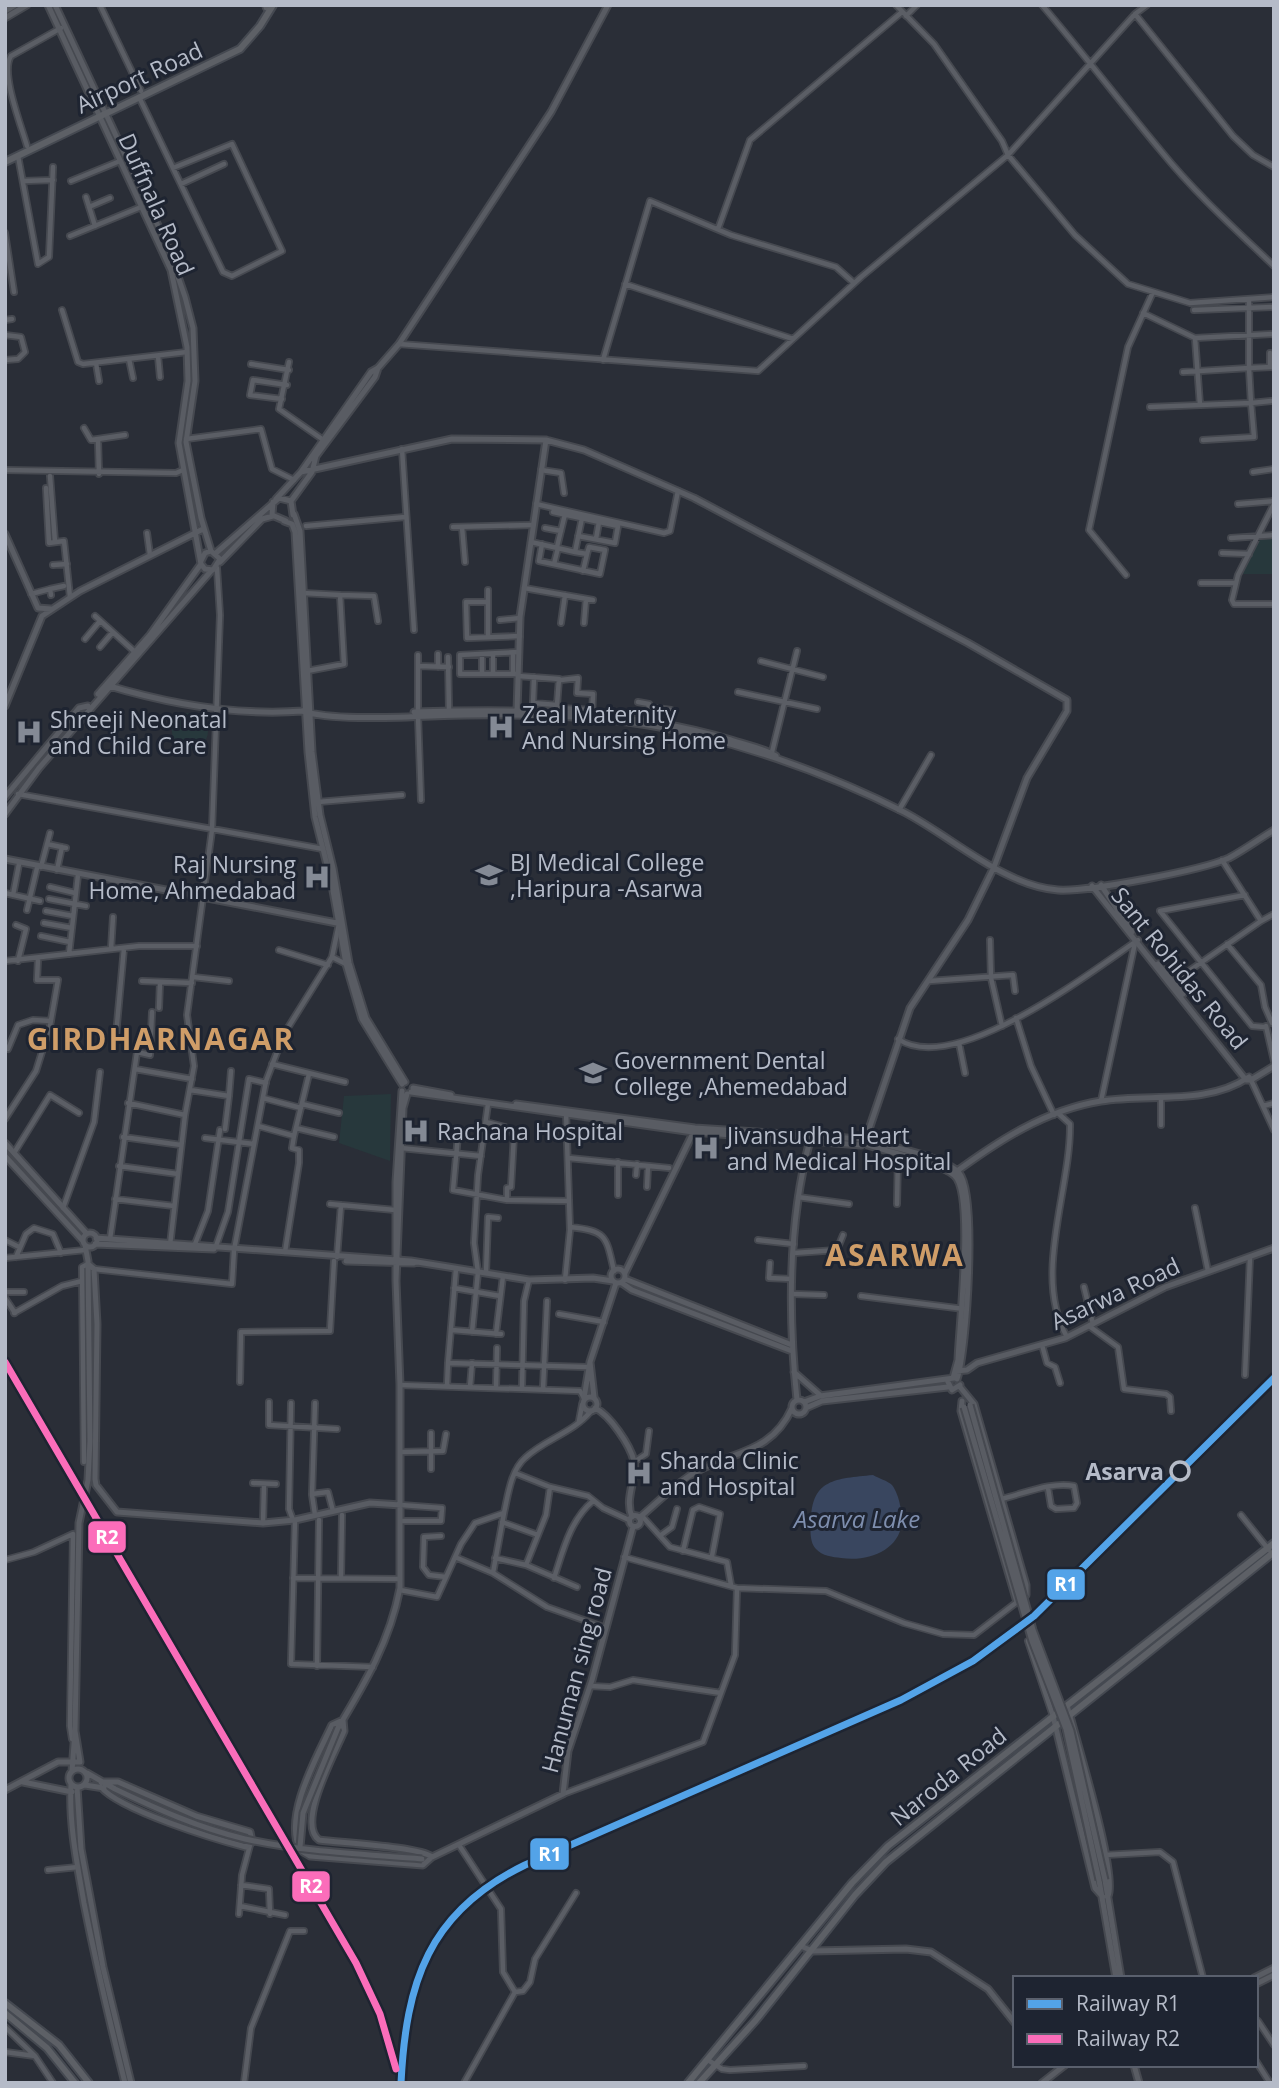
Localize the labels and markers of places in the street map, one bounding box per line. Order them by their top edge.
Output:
place label: Zeal Maternity And Nursing Home [522,698,726,756]
place label: Shreeji Neonatal and Child Care [50,703,227,761]
hospital icon: Zeal Maternity And Nursing Home [486,712,516,742]
hospital icon: Shreeji Neonatal and Child Care [14,717,44,747]
place label: BJ Medical College ,Haripura -Asarwa [510,846,704,904]
place label: Raj Nursing Home, Ahmedabad [88,848,296,906]
school or university icon: BJ Medical College ,Haripura -Asarwa [474,860,504,890]
hospital icon: Raj Nursing Home, Ahmedabad [302,862,332,892]
place label: Government Dental College ,Ahemedabad [614,1044,848,1102]
school or university icon: Government Dental College ,Ahemedabad [578,1058,608,1088]
place label: Rachana Hospital [437,1115,623,1147]
hospital icon: Rachana Hospital [401,1116,431,1146]
place label: Jivansudha Heart and Medical Hospital [725,1119,951,1177]
hospital icon: Jivansudha Heart and Medical Hospital [691,1133,721,1163]
place label: Sharda Clinic and Hospital [660,1444,799,1502]
place label: Asarva [1085,1455,1164,1487]
hospital icon: Sharda Clinic and Hospital [624,1458,654,1488]
marker: Asarva [1170,1461,1190,1481]

